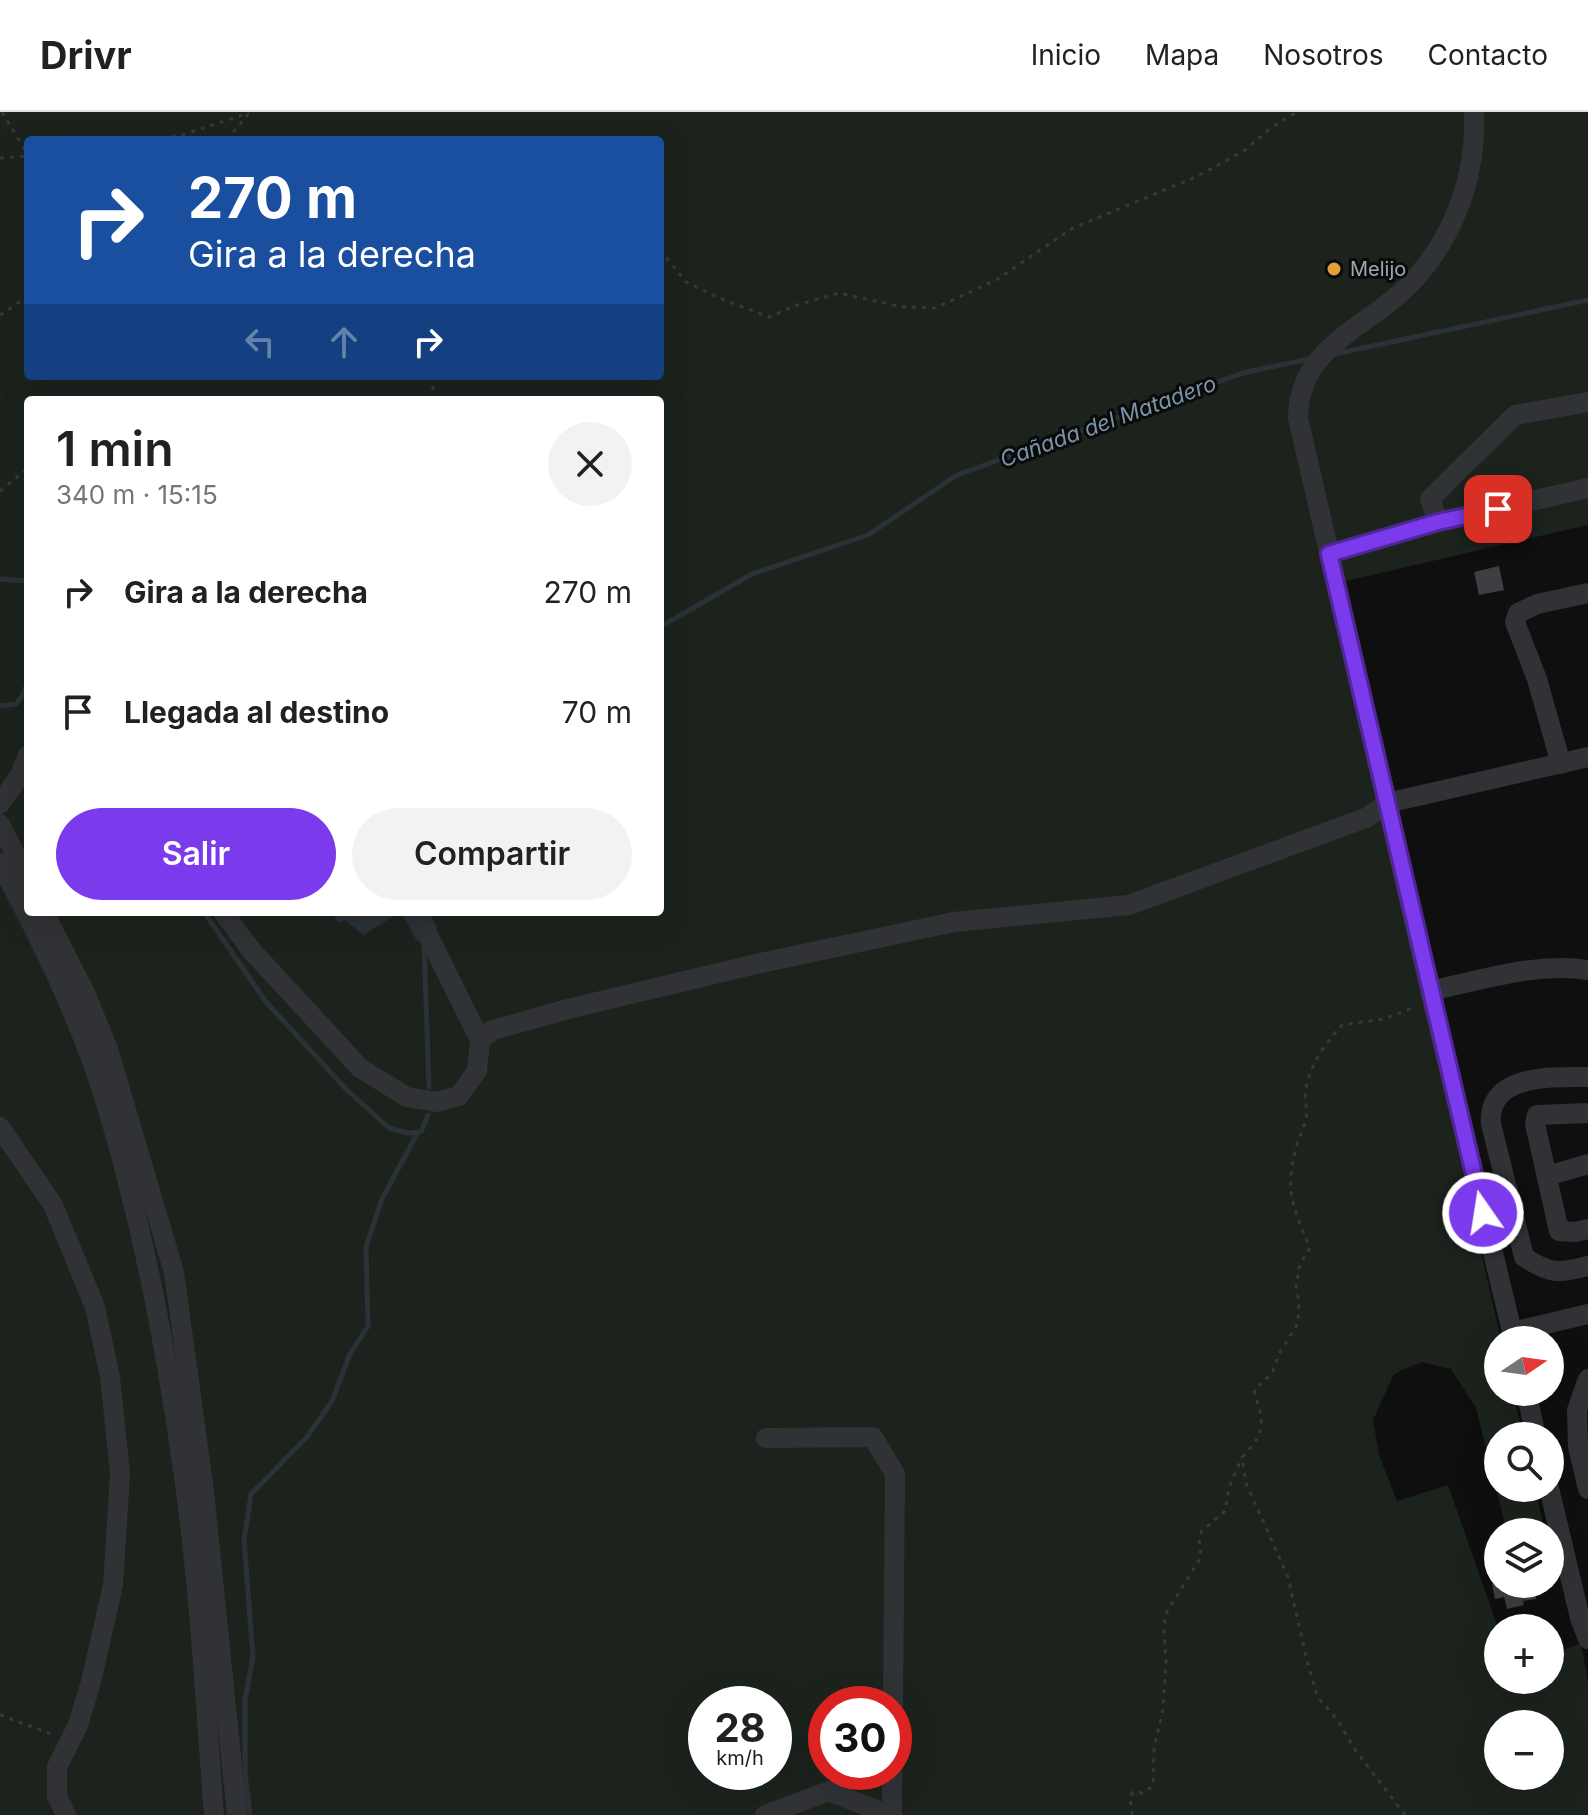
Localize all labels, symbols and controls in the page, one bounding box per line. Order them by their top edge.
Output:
text: Drivr [40,32,132,78]
text: Inicio [1031,38,1101,72]
text: Mapa [1145,38,1219,72]
text: Nosotros [1263,38,1384,72]
text: Contacto [1428,38,1548,72]
text: 270 m [188,164,357,232]
icon: right [56,168,160,272]
text: Gira a la derecha [188,232,476,276]
place label: Melijo [1350,257,1406,281]
marker: Melijo [1325,260,1343,278]
icon: left [238,320,282,364]
icon: ahead [322,320,366,364]
icon: right [406,320,450,364]
water label: Cañada del Matadero [996,370,1220,472]
text: 1 min [56,419,174,478]
button: close [548,422,632,506]
pin [1464,475,1532,543]
text: 340 m · 15:15 [56,479,218,510]
icon: arrive [1476,487,1520,531]
icon: right [56,570,100,614]
text: Gira a la derecha [124,574,368,610]
text: 270 m [544,574,632,610]
icon: arrive [56,690,100,734]
text: Llegada al destino [124,694,389,730]
text: 70 m [562,694,632,730]
button: Salir [56,808,336,900]
button: Compartir [352,808,632,900]
position arrow [1441,1171,1525,1255]
north arrow [1484,1326,1564,1406]
map controls [1484,1326,1564,1790]
button: search [1484,1422,1564,1502]
button: layers [1484,1518,1564,1598]
button: + [1484,1614,1564,1694]
speed limit sign: 30 [808,1686,912,1790]
text: 28 [714,1703,766,1752]
button: − [1484,1710,1564,1790]
text: km/h [716,1746,764,1770]

